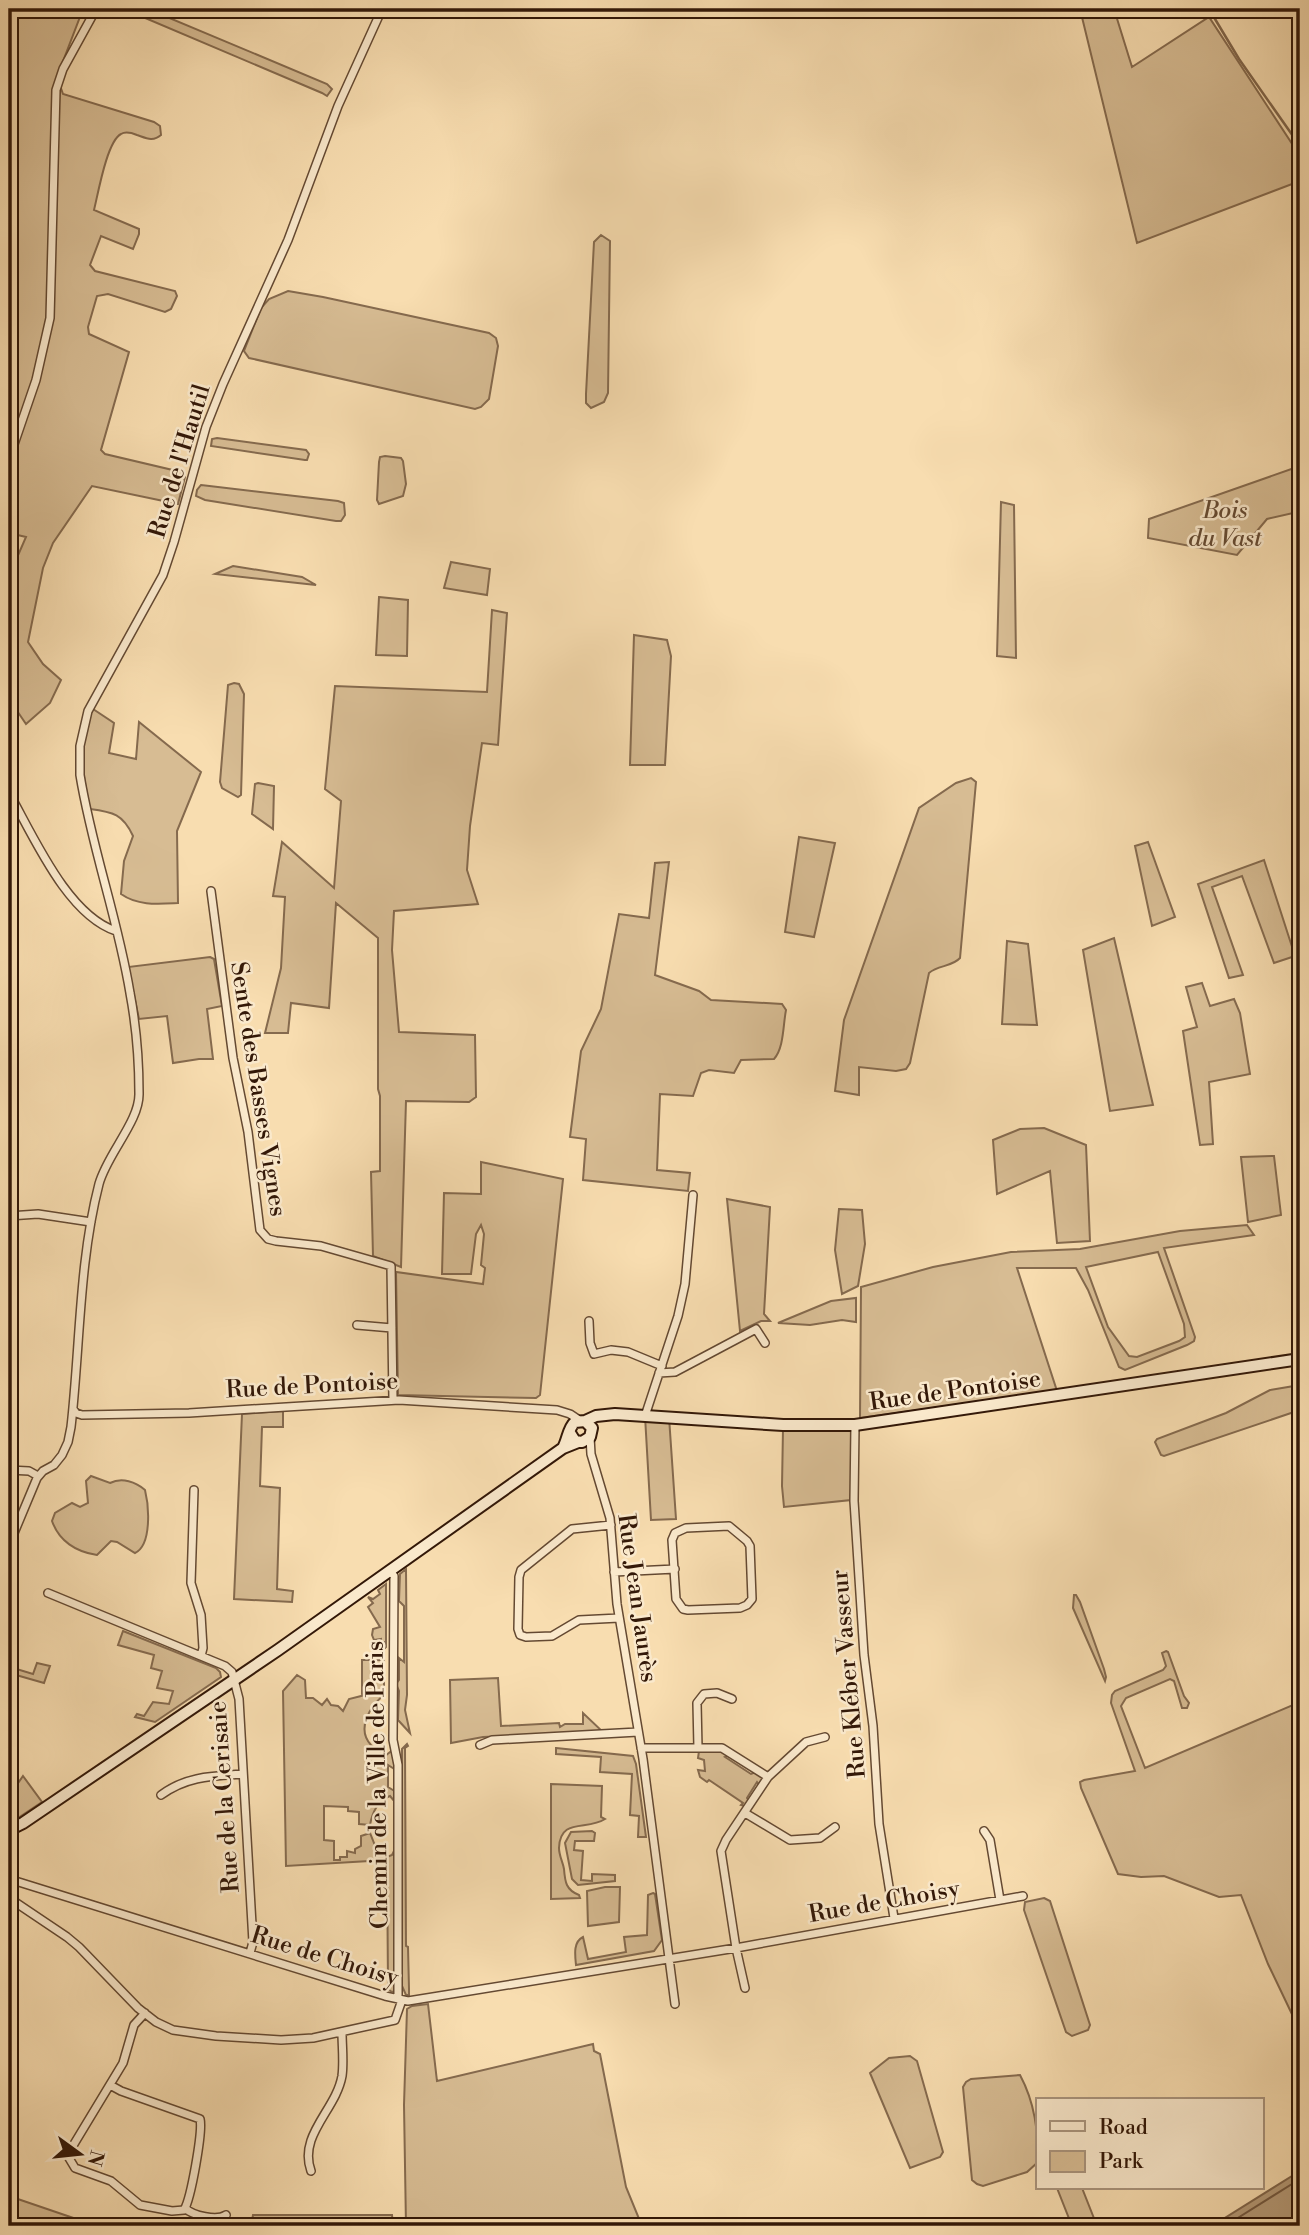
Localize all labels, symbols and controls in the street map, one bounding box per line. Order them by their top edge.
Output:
street label: Rue de l'Hautil [142,381,218,542]
park label: Bois du Vast [1188,496,1263,554]
street label: Sente des Basses Vignes [223,960,293,1219]
street label: Rue de Pontoise [867,1364,1043,1418]
street label: Rue de Pontoise [225,1366,399,1406]
street label: Rue Jean Jaurès [610,1512,664,1684]
street label: Rue Kléber Vasseur [825,1568,873,1780]
street label: Chemin de la Ville de Paris [360,1641,396,1929]
street label: Rue de la Cerisaie [203,1700,247,1894]
street label: Rue de Choisy [806,1874,962,1930]
street label: Rue de Choisy [247,1920,403,1994]
legend [1036,2098,1264,2190]
text: Road [1099,2115,1148,2141]
north arrow [46,2120,116,2190]
text: N [82,2148,109,2169]
text: Park [1099,2149,1144,2175]

